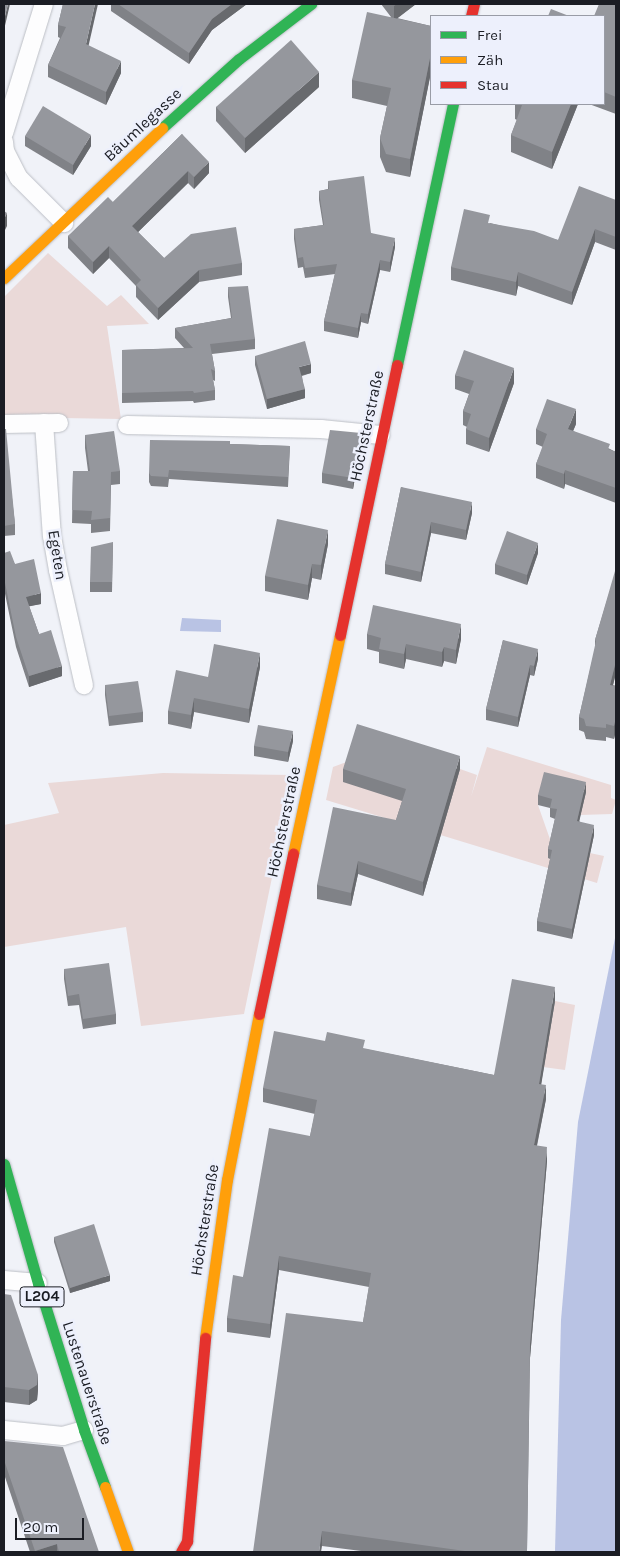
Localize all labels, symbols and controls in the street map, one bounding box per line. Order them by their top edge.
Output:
legend [430,15,605,105]
text: Frei [477,26,502,44]
text: Zäh [477,51,503,69]
text: Stau [477,76,509,94]
street label: Bäumlegasse [100,84,186,166]
street label: Höchsterstraße [346,369,388,483]
street label: Egeten [44,529,70,581]
street label: Höchsterstraße [263,765,305,879]
street label: Höchsterstraße [187,1163,223,1277]
road number: L204 [20,1284,64,1310]
street label: Lustenauerstraße [58,1319,116,1447]
scale bar [18,1508,86,1540]
text: 20 m [23,1518,58,1536]

